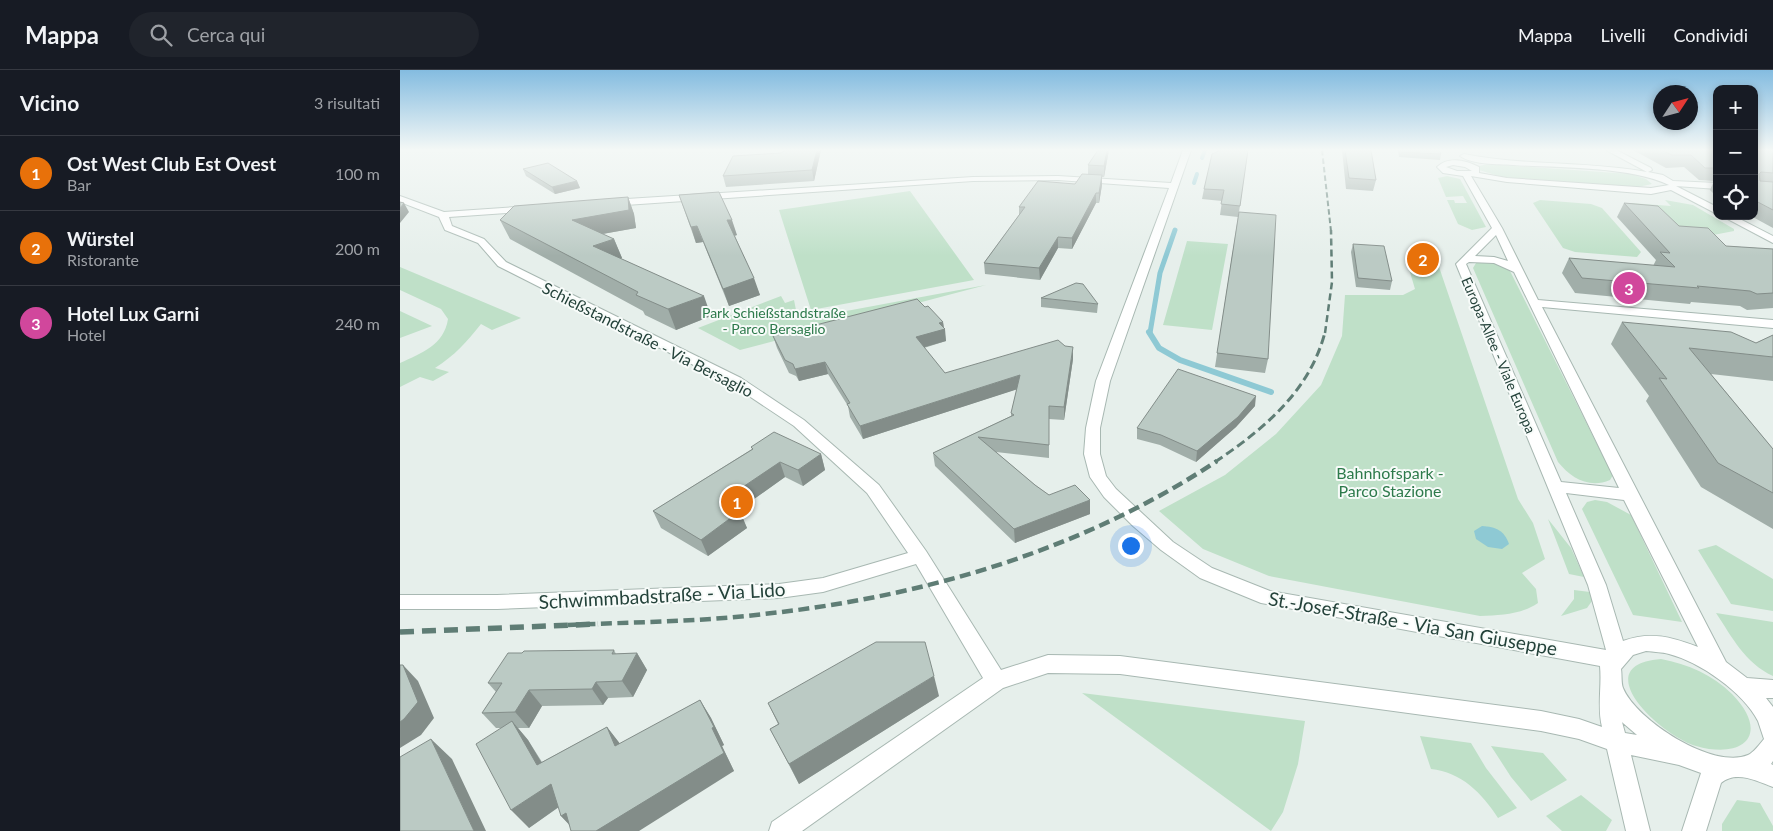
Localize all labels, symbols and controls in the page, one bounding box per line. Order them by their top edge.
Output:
search box [129,12,479,57]
text: Mappa [25,20,99,49]
icon: search [147,21,175,49]
text: Cerca qui [187,23,265,46]
text: Mappa [1518,24,1573,46]
text: Livelli [1601,24,1645,46]
text: Condividi [1673,24,1748,46]
north arrow [1653,85,1698,130]
map controls [1713,85,1758,220]
button: + [1713,85,1758,130]
text: Vicino [20,90,79,115]
text: 3 risultati [314,93,380,112]
button: − [1713,130,1758,175]
text: Ost West Club Est Ovest [67,152,276,175]
text: 1 [31,164,41,183]
text: 100 m [335,164,380,183]
text: Bar [67,175,91,194]
button: locate [1713,175,1758,220]
text: Würstel [67,227,134,250]
text: 2 [31,239,41,258]
text: 200 m [335,239,380,258]
pin: 2 [1407,240,1439,278]
text: Ristorante [67,250,139,269]
pin: 3 [1613,269,1645,307]
street label: Europa-Allee - Viale Europa [1458,274,1540,436]
street label: Schießstandstraße - Via Bersaglio [539,277,757,401]
text: Hotel Lux Garni [67,302,199,325]
park label: Park Schießstandstraße - Parco Bersaglio [702,304,846,337]
text: 3 [31,314,41,333]
text: 240 m [335,314,380,333]
text: Hotel [67,325,106,344]
park label: Bahnhofspark - Parco Stazione [1336,463,1444,500]
pin: 1 [721,483,753,521]
your location [1118,533,1144,559]
street label: Schwimmbadstraße - Via Lido [538,577,786,613]
street label: St.-Josef-Straße - Via San Giuseppe [1267,586,1559,660]

